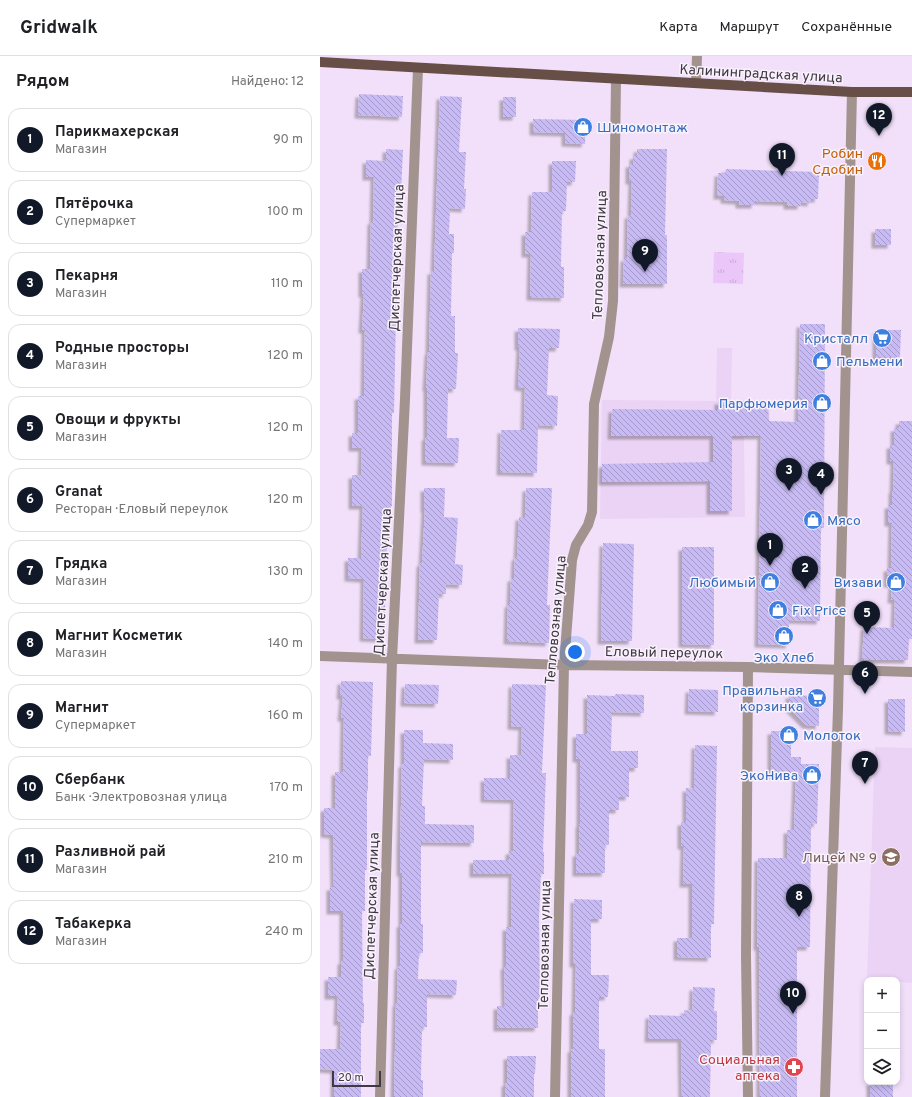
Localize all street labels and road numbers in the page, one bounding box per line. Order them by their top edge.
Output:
street label: Калининградская улица [679,62,843,87]
street label: Диспетчерская улица [386,184,409,332]
street label: Тепловозная улица [590,190,611,320]
street label: Диспетчерская улица [371,508,396,656]
street label: Тепловозная улица [542,555,571,686]
street label: Еловый переулок [605,644,723,663]
street label: Диспетчерская улица [361,832,384,980]
street label: Тепловозная улица [536,880,555,1010]

